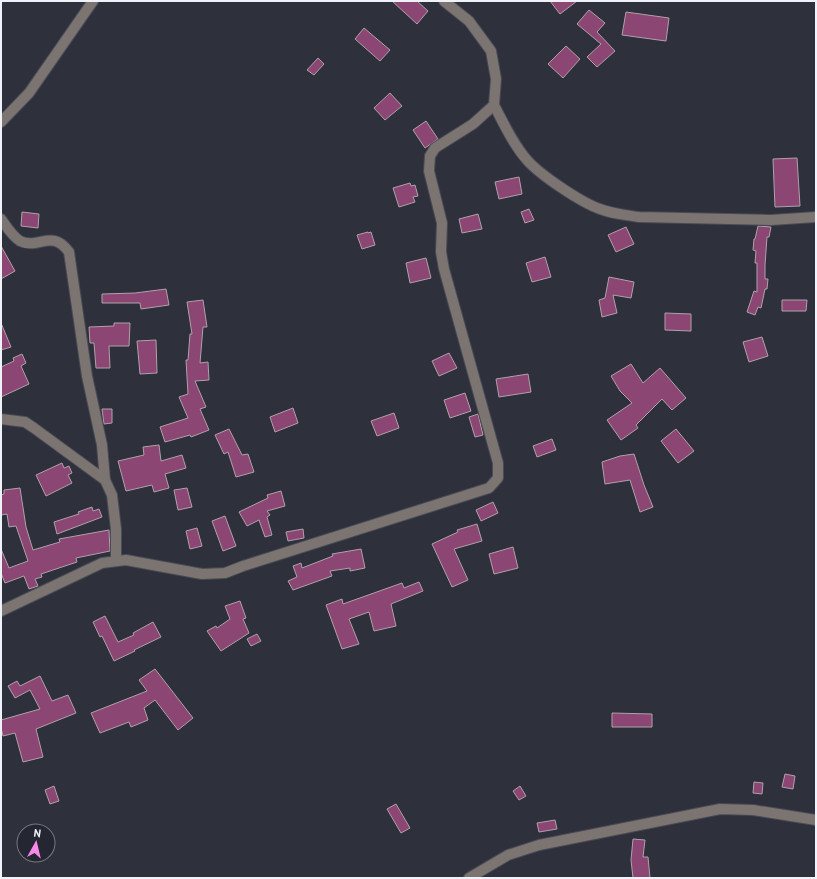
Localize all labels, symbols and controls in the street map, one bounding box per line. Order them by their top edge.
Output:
north arrow [16,823,56,863]
text: N [33,826,42,841]

